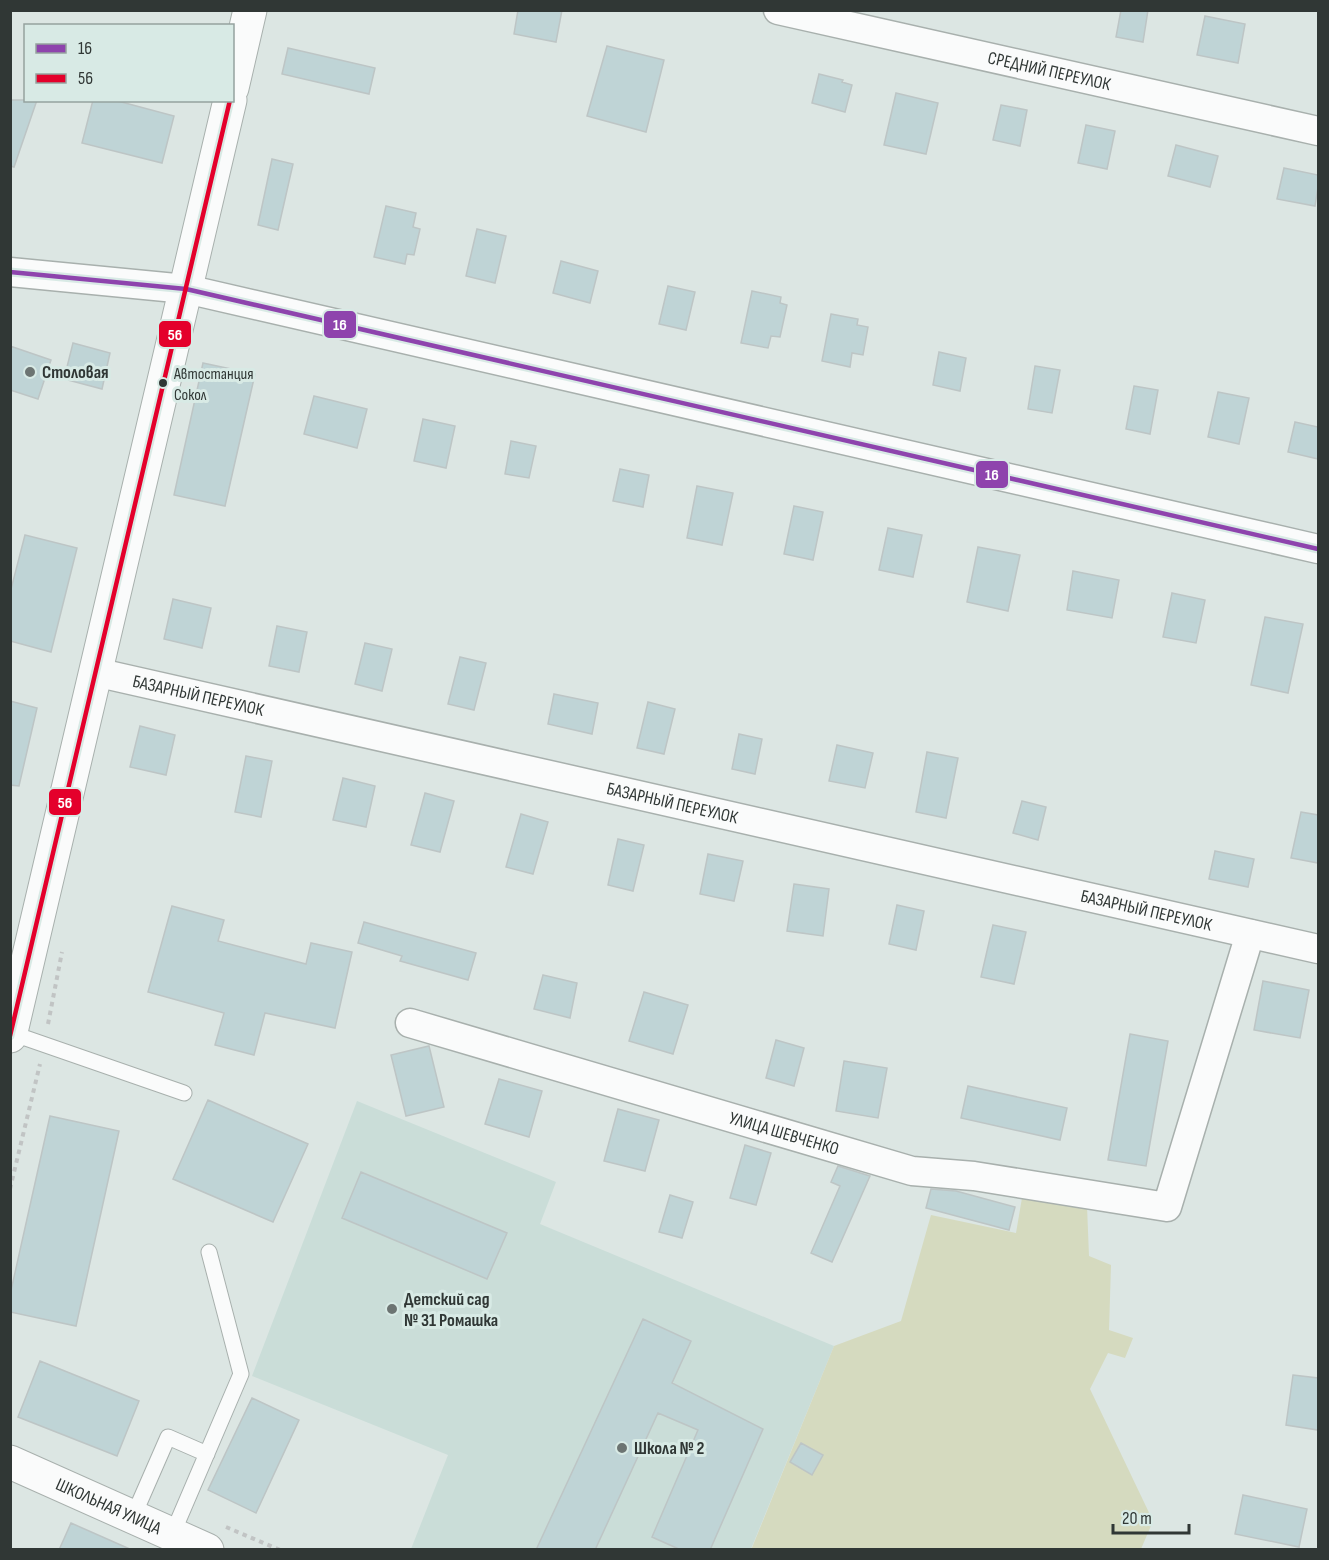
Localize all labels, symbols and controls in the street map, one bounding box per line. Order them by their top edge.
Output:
legend [24,24,234,102]
text: 16 [78,38,92,59]
street label: СРЕДНИЙ ПЕРЕУЛОК [986,47,1114,95]
text: 56 [78,68,93,89]
line badge: 16 [323,310,357,339]
text: 16 [333,316,347,335]
line badge: 56 [158,320,192,348]
text: 56 [168,326,182,345]
place label: Столовая [42,362,109,383]
marker: Столовая [23,365,37,379]
place label: Автостанция Сокол [173,365,253,405]
marker: Автостанция Сокол [157,377,169,389]
line badge: 16 [975,460,1009,489]
text: 16 [985,466,999,485]
street label: БАЗАРНЫЙ ПЕРЕУЛОК [131,670,267,721]
street label: БАЗАРНЫЙ ПЕРЕУЛОК [605,778,741,828]
line badge: 56 [48,788,82,816]
text: 56 [58,794,72,813]
street label: БАЗАРНЫЙ ПЕРЕУЛОК [1079,885,1215,935]
street label: УЛИЦА ШЕВЧЕНКО [727,1107,841,1159]
place label: Детский сад № 31 Ромашка [404,1289,498,1331]
marker: Детский сад № 31 Ромашка [385,1302,399,1316]
place label: Школа № 2 [634,1438,705,1459]
marker: Школа № 2 [615,1441,629,1455]
street label: ШКОЛЬНАЯ УЛИЦА [53,1473,165,1539]
scale bar [1113,1497,1190,1535]
text: 20 m [1122,1508,1152,1529]

